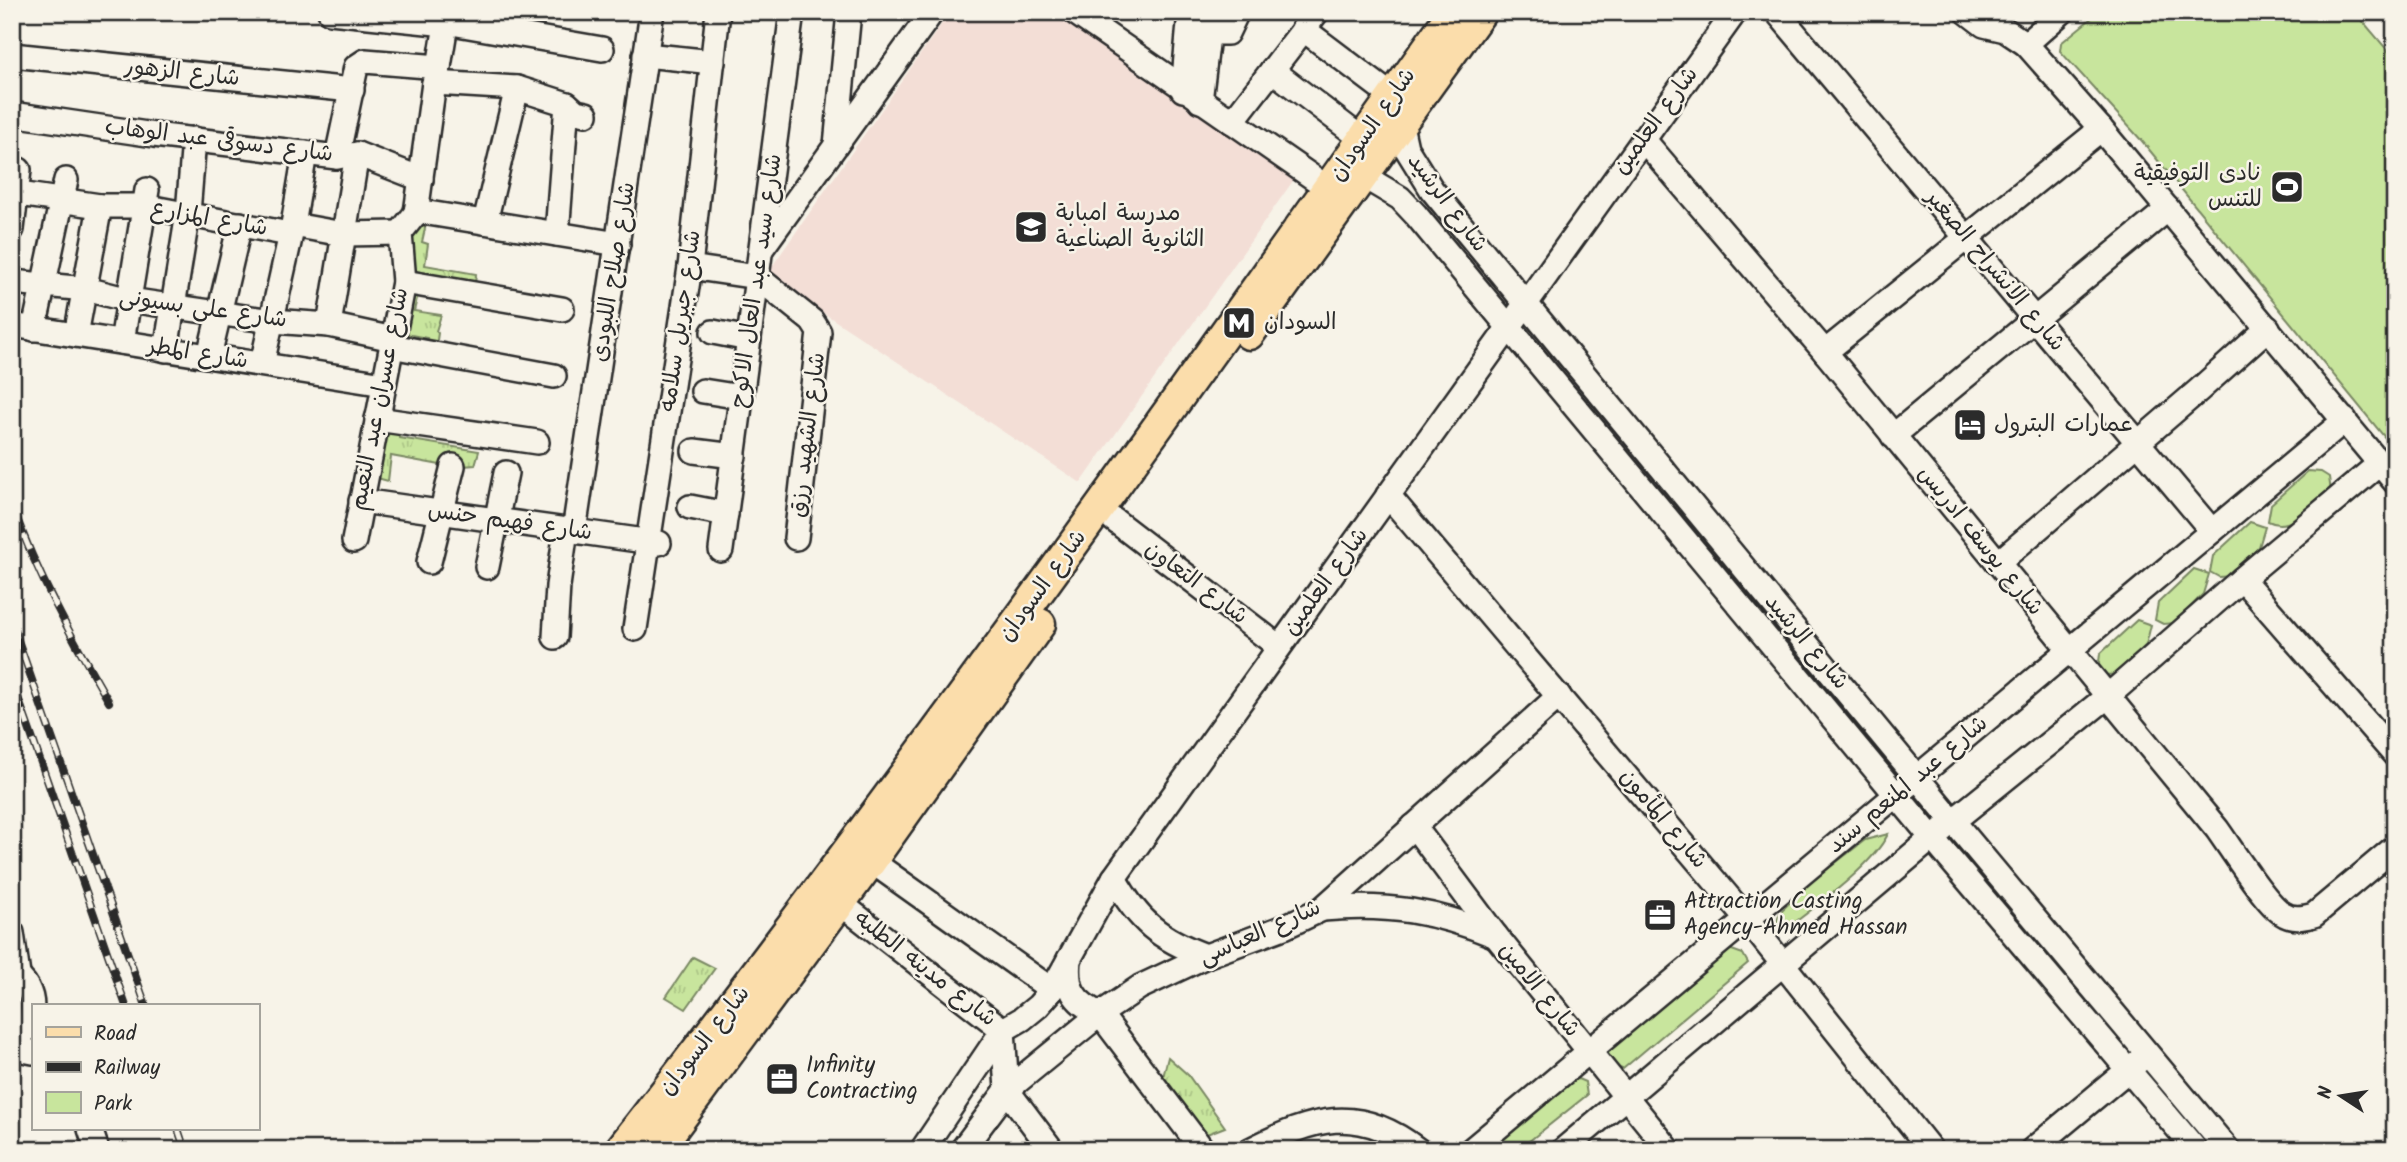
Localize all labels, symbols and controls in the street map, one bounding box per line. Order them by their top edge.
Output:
street label: شارع الزهور [122,49,241,97]
street label: شارع العلمين [1604,59,1708,183]
street label: شارع السودان [1320,61,1426,189]
street label: شارع دسوقى عبد الوهاب [103,109,335,173]
street label: شارع الرشيد [1398,146,1496,260]
street label: شارع سيد عبد العال الاكوح [721,151,793,411]
place label: نادى التوفيقية للتنس [2134,156,2262,218]
sports icon: نادى التوفيقية للتنس [2268,168,2306,206]
street label: شارع صلاح اللبودى [582,179,646,365]
street label: شارع الانشراح الصغير [1915,180,2074,360]
street label: شارع المزارع [148,191,270,247]
place label: مدرسة امبابة الثانوية الصناعية [1056,196,1205,258]
school or university icon: مدرسة امبابة الثانوية الصناعية [1012,208,1050,246]
street label: شارع جبريل سلامه [650,228,712,414]
street label: شارع على بسيونى [117,279,289,339]
street label: شارع عسران عبد النعيم [341,284,419,514]
metro station icon: السودان [1220,304,1258,342]
place label: السودان [1264,305,1337,341]
street label: شارع المطر [144,328,251,380]
street label: شارع الشهيد رزق [780,350,836,520]
hotel icon: عمارات البترول [1951,406,1989,444]
place label: عمارات البترول [1994,407,2134,443]
street label: شارع يوسف ادريس [1908,458,2052,624]
street label: شارع فهيم حنس [426,493,594,551]
street label: شارع العلمين [1274,520,1378,644]
street label: شارع السودان [990,522,1096,650]
street label: شارع التعاون [1137,532,1255,634]
street label: شارع الرشيد [1755,586,1857,698]
street label: شارع عبد المنعم سند [1820,707,1996,863]
street label: شارع المأمون [1610,761,1716,877]
place label: Attraction Casting Agency-Ahmed Hassan [1684,884,1908,946]
street label: شارع العباسى [1193,890,1327,976]
office icon: Attraction Casting Agency-Ahmed Hassan [1641,896,1679,934]
street label: شارع مدينه الطلبه [846,901,1004,1037]
street label: شارع الامين [1489,934,1589,1046]
street label: شارع السودان [650,978,760,1104]
legend [32,1004,259,1130]
text: Road [94,1018,137,1051]
place label: Infinity Contracting [806,1048,918,1110]
text: Railway [94,1052,160,1085]
office icon: Infinity Contracting [763,1060,801,1098]
north arrow [2306,1060,2376,1130]
text: N [2310,1084,2342,1102]
text: Park [94,1088,132,1121]

